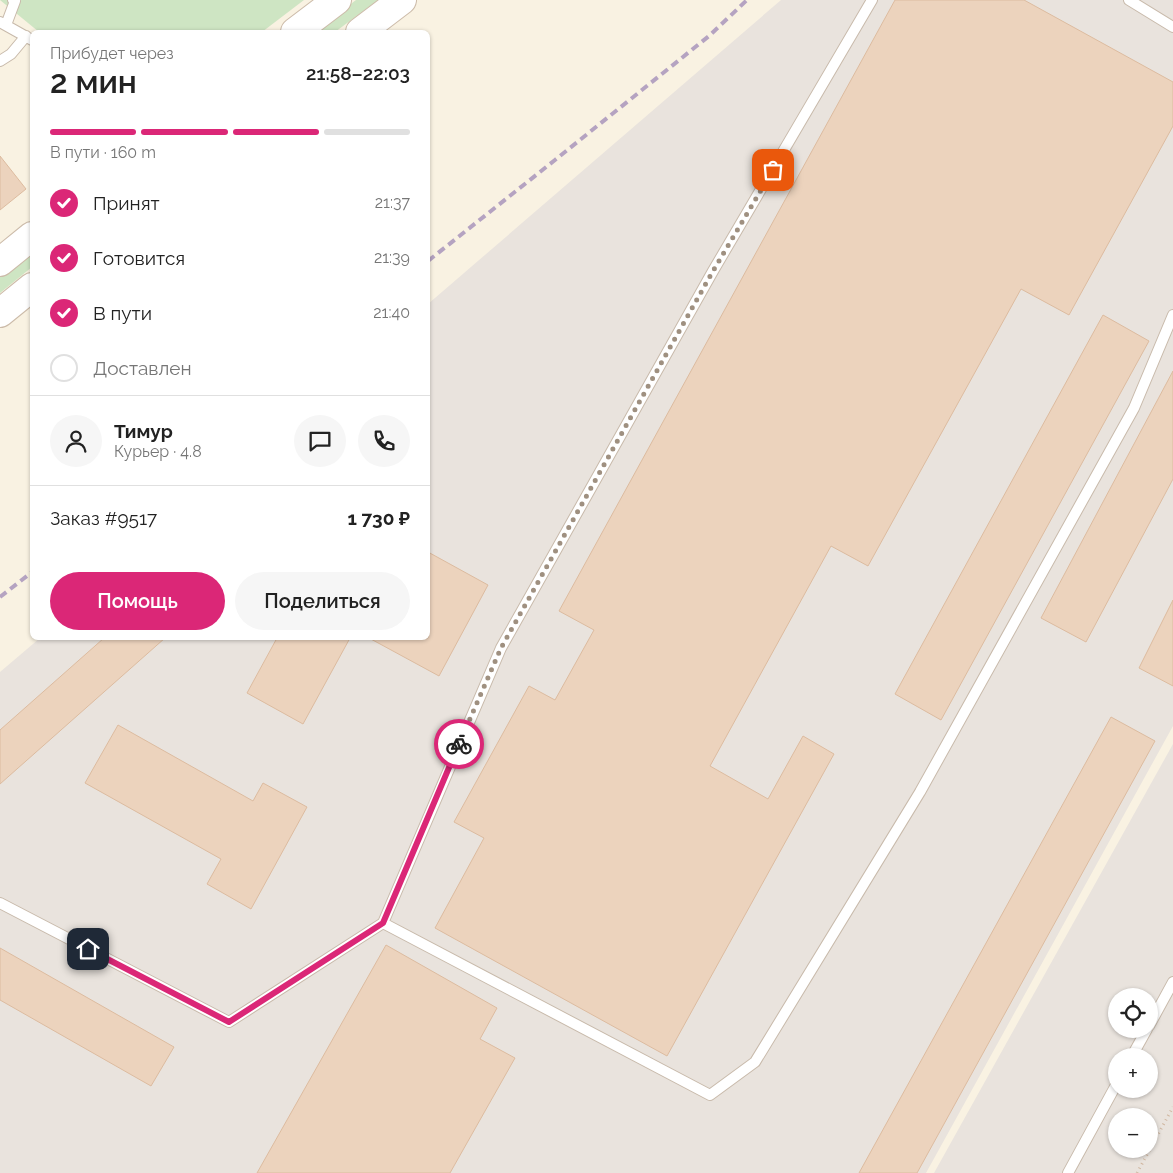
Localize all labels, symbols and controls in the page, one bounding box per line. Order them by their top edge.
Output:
text: Прибудет через [50,44,174,63]
text: 21:58–22:03 [306,62,410,84]
text: 2 мин [50,63,137,100]
text: В пути · 160 m [50,143,156,162]
pin [752,149,794,191]
icon: bag [759,156,787,184]
icon: check [50,189,78,217]
text: Принят [93,192,160,214]
text: 21:37 [375,193,410,212]
icon: check [50,244,78,272]
text: Готовится [93,247,185,269]
text: 21:39 [374,248,410,267]
icon: check [50,299,78,327]
text: В пути [93,302,152,324]
text: 21:40 [373,303,410,322]
text: Доставлен [93,357,192,379]
button: person [50,415,102,467]
button: chat [294,415,346,467]
button: phone [358,415,410,467]
text: Тимур [114,420,173,442]
text: Курьер · 4.8 [114,442,202,461]
text: Заказ #9517 [50,507,157,529]
text: 1 730 ₽ [348,507,410,529]
button: Помощь [50,572,225,630]
button: Поделиться [235,572,410,630]
courier [434,719,484,769]
icon: bike [445,730,473,758]
pin [67,928,109,970]
icon: home [74,935,102,963]
map controls [1108,988,1158,1158]
button: locate [1108,988,1158,1038]
button: + [1108,1048,1158,1098]
button: − [1108,1108,1158,1158]

